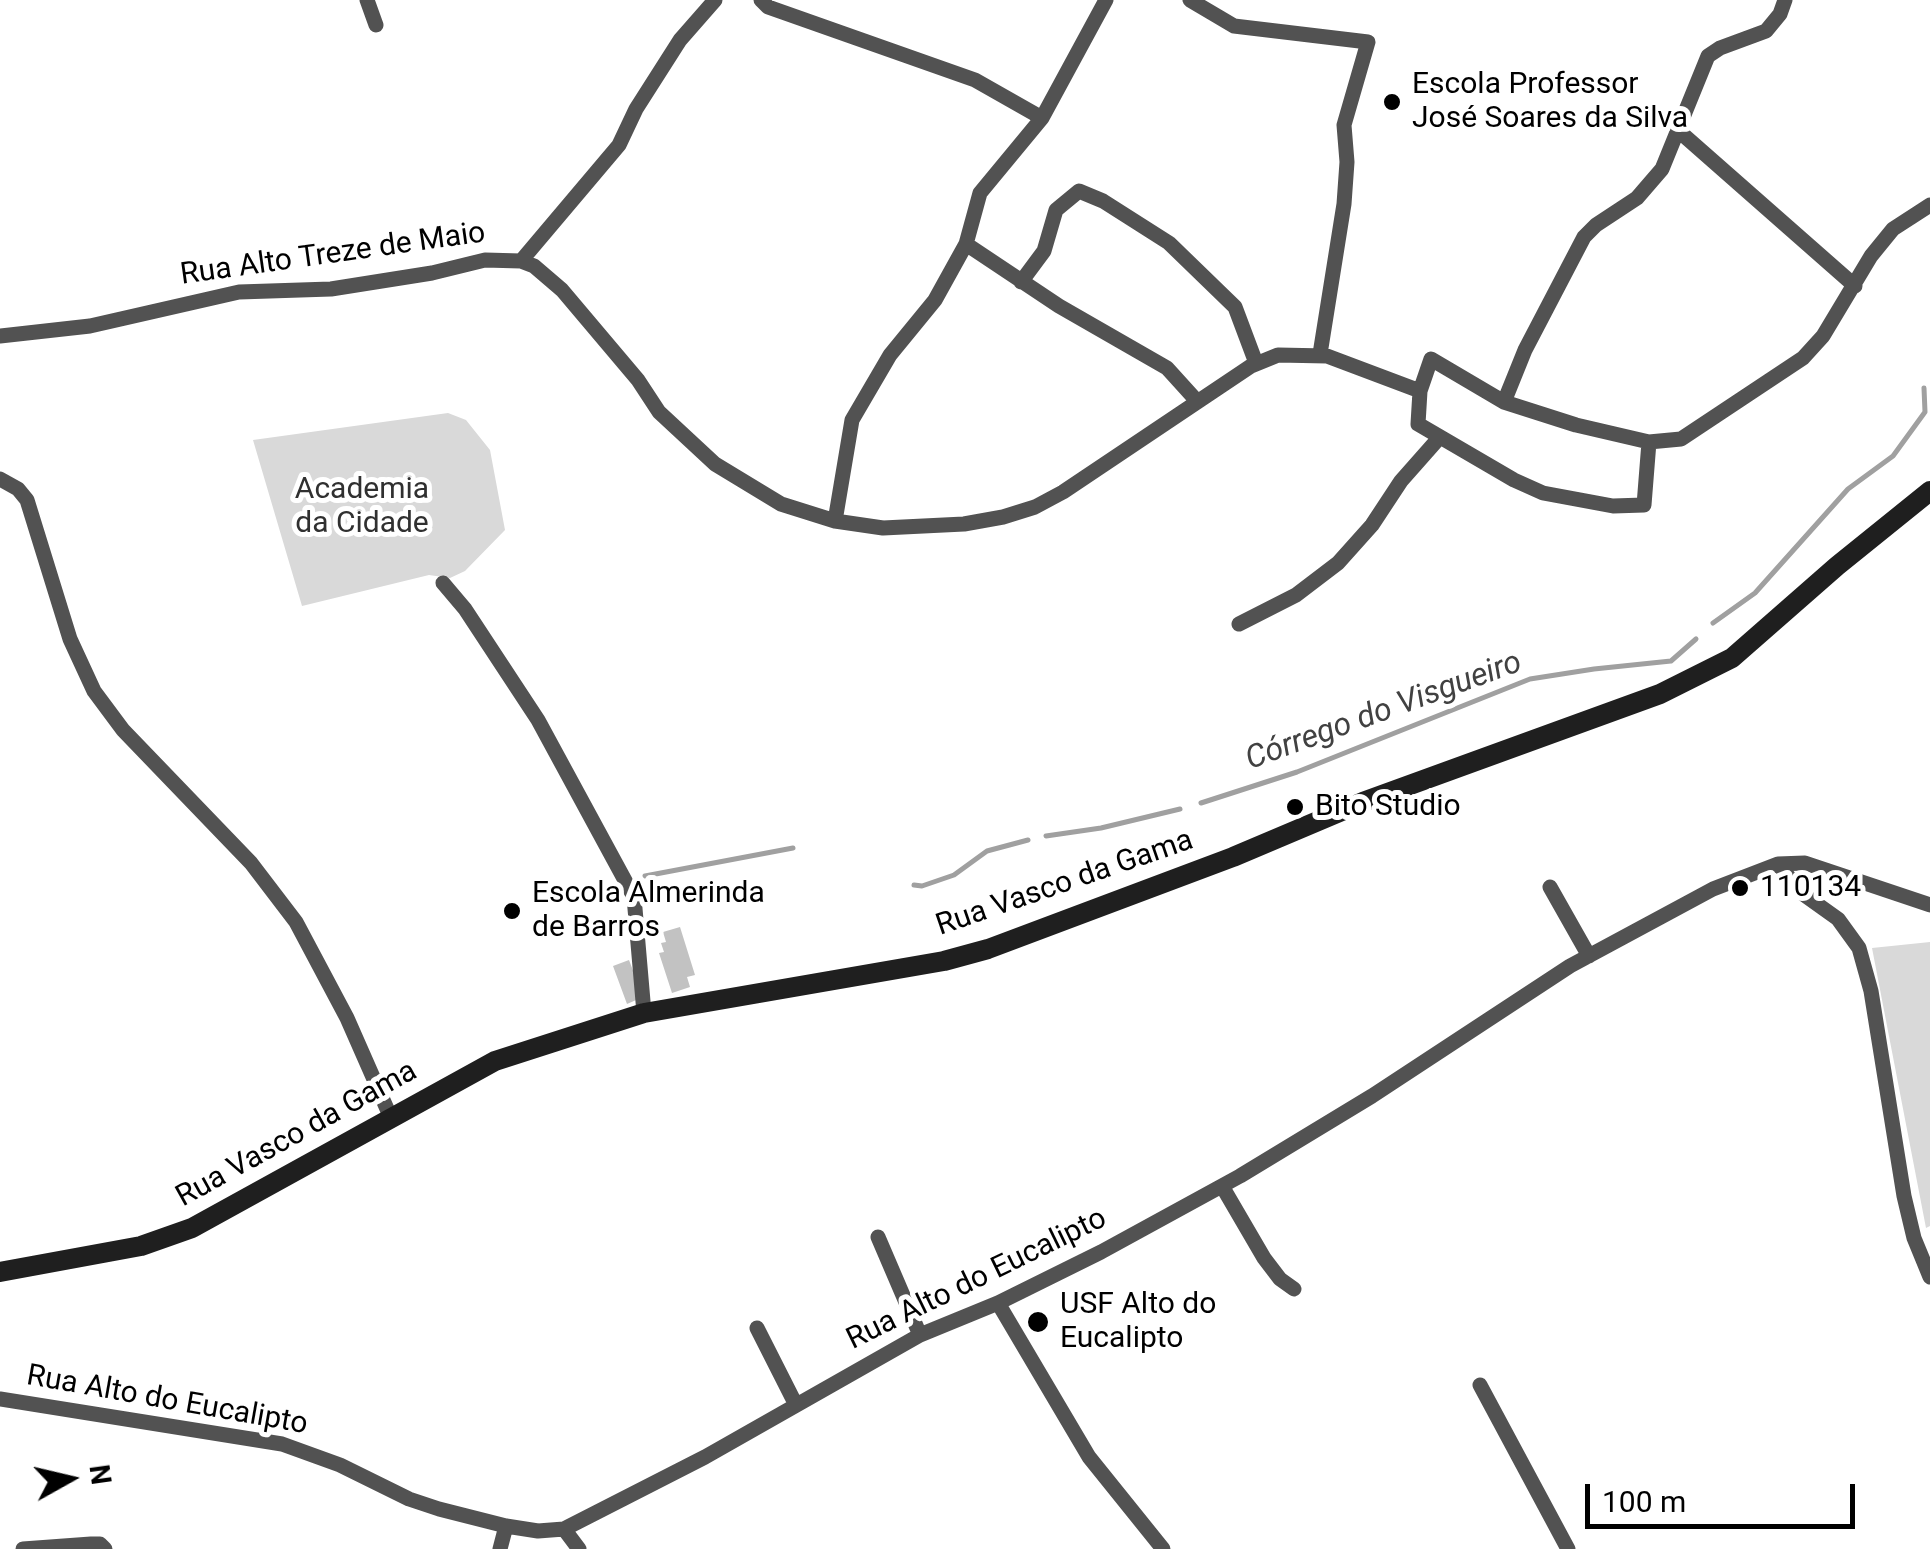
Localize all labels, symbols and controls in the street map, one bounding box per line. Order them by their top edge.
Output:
place label: Escola Professor José Soares da Silva [1412,67,1688,138]
marker: Escola Professor José Soares da Silva [1381,91,1403,113]
street label: Rua Alto Treze de Maio [178,216,488,294]
park label: Academia da Cidade [295,472,429,542]
water label: Córrego do Visgueiro [1241,644,1527,780]
place label: Bito Studio [1315,789,1461,825]
marker: Bito Studio [1284,796,1306,818]
street label: Rua Vasco da Gama [932,823,1198,945]
place label: 110134 [1760,870,1861,906]
place label: Escola Almerinda de Barros [532,876,765,946]
marker: 110134 [1729,877,1751,899]
marker: Escola Almerinda de Barros [501,900,523,922]
street label: Rua Vasco da Gama [170,1054,424,1216]
street label: Rua Alto do Eucalipto [841,1201,1113,1359]
place label: USF Alto do Eucalipto [1060,1287,1216,1358]
marker: USF Alto do Eucalipto [1025,1309,1051,1335]
street label: Rua Alto do Eucalipto [24,1359,310,1443]
north arrow [20,1429,120,1529]
text: N [82,1463,118,1487]
scale bar [1590,1464,1860,1526]
text: 100 m [1602,1484,1686,1519]

